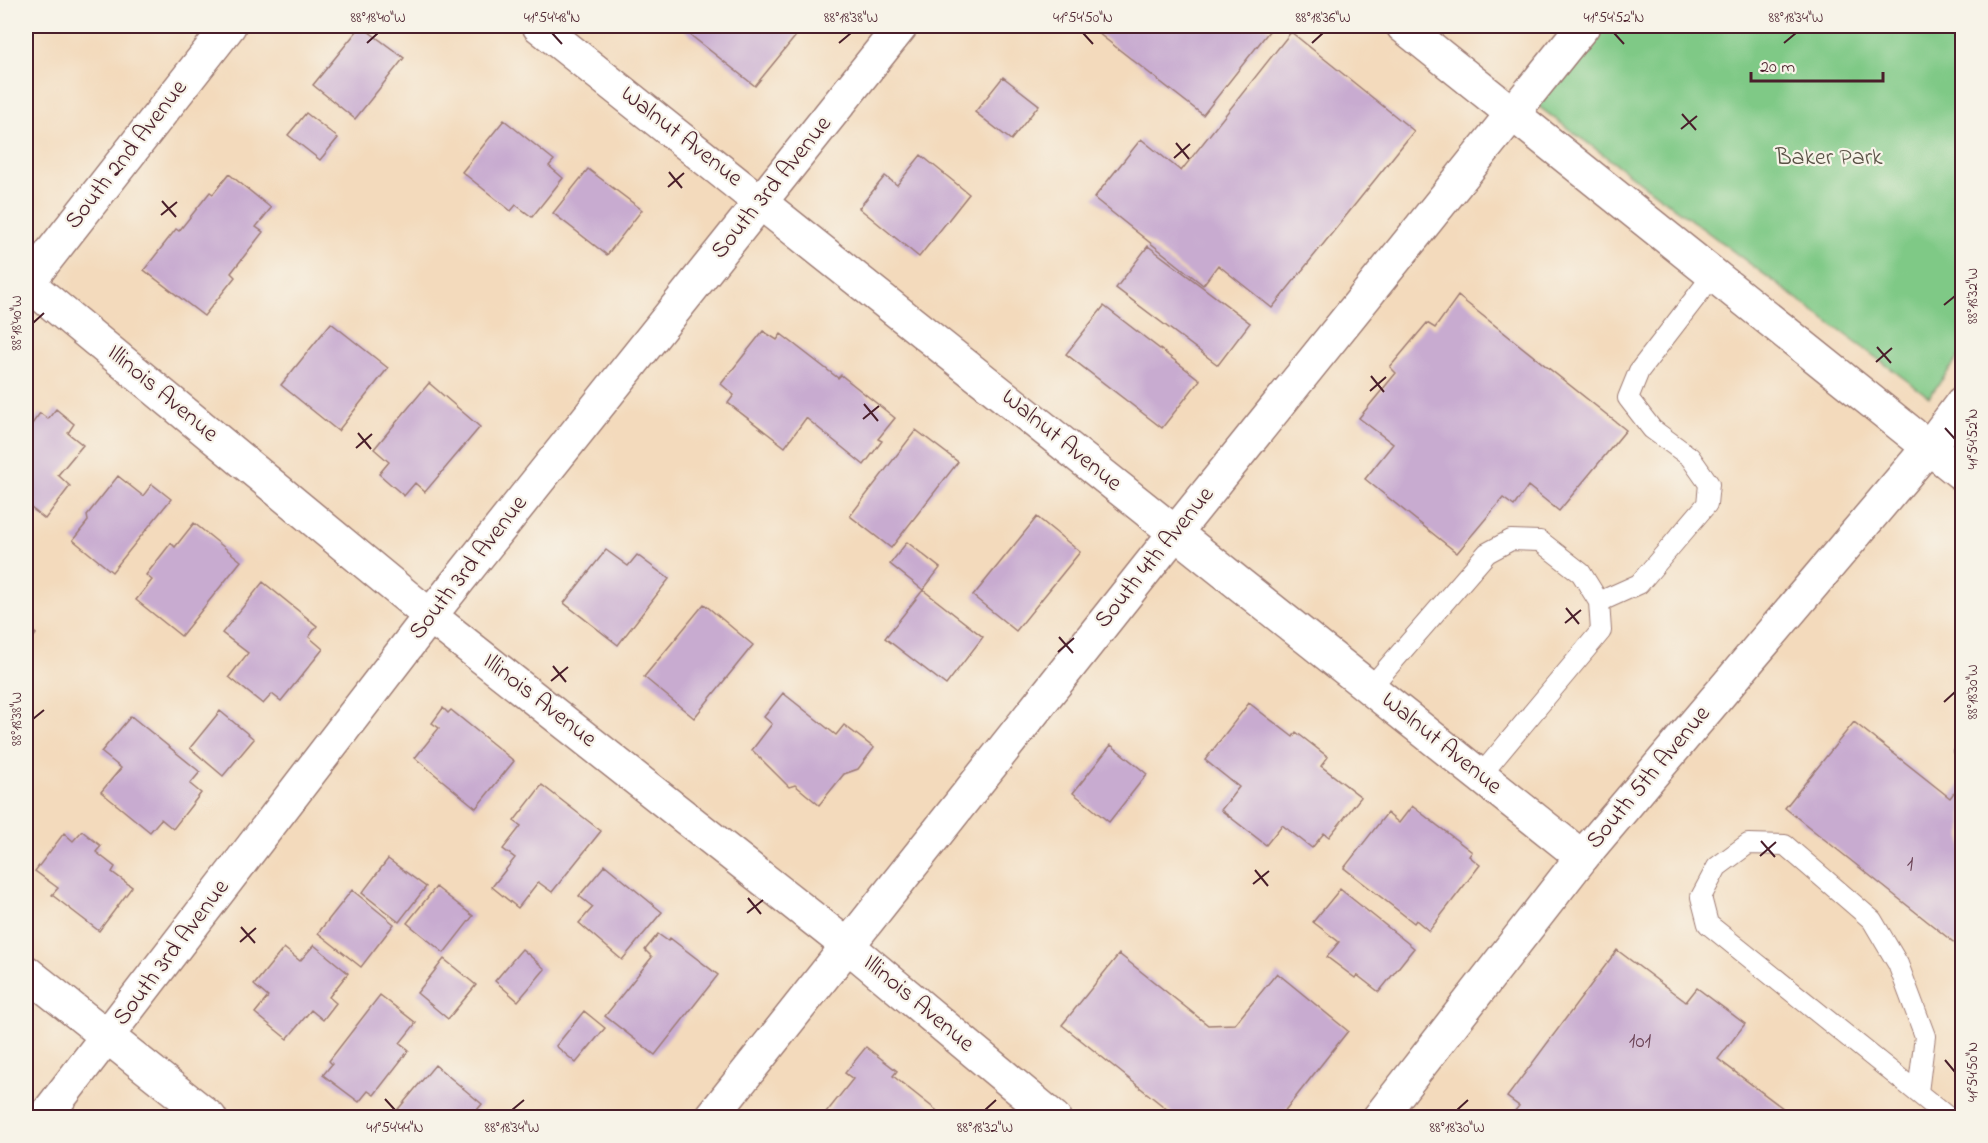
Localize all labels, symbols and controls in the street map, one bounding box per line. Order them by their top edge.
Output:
text: 88°18'40"W [350,7,406,29]
text: 41°54'48"N [524,7,580,29]
text: 88°18'38"W [824,7,878,29]
text: 41°54'50"N [1053,7,1113,29]
text: 88°18'36"W [1295,7,1351,29]
text: 41°54'52"N [1584,7,1644,29]
text: 88°18'34"W [1769,7,1823,29]
scale bar [1751,45,1883,83]
text: 20 m [1760,55,1795,81]
street label: South 2nd Avenue [57,72,197,237]
street label: Walnut Avenue [612,78,750,196]
street label: South 3rd Avenue [703,109,841,267]
park label: Baker Park [1774,141,1883,176]
text: 88°18'32"W [1962,268,1984,324]
text: 88°18'40"W [6,295,28,351]
street label: Illinois Avenue [98,337,226,451]
street label: Walnut Avenue [993,381,1129,501]
text: 41°54'52"N [1962,409,1984,469]
street label: South 4th Avenue [1087,479,1224,637]
street label: South 3rd Avenue [401,488,537,648]
street label: Illinois Avenue [474,645,604,757]
text: 88°18'30"W [1962,664,1984,720]
street label: Walnut Avenue [1373,684,1509,804]
text: 88°18'38"W [6,692,28,746]
street label: South 5th Avenue [1578,698,1720,857]
house number: 1 [1907,850,1914,880]
street label: South 3rd Avenue [105,872,239,1034]
street label: Illinois Avenue [854,947,982,1061]
house number: 101 [1629,1027,1652,1057]
text: 41°54'50"N [1962,1042,1984,1102]
text: 41°54'44"N [366,1117,424,1139]
text: 88°18'34"W [485,1117,539,1139]
text: 88°18'32"W [957,1117,1013,1139]
text: 88°18'30"W [1429,1117,1485,1139]

